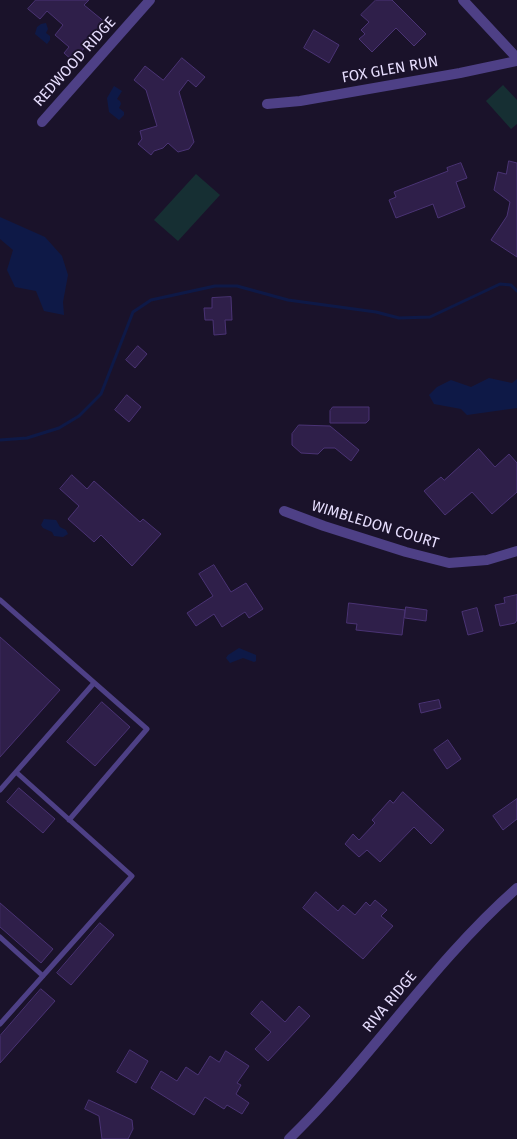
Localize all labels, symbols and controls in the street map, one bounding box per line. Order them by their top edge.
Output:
street label: REDWOOD RIDGE [30,14,120,110]
street label: FOX GLEN RUN [340,53,440,87]
street label: WIMBLEDON COURT [309,497,441,553]
street label: RIVA RIDGE [359,968,421,1036]

